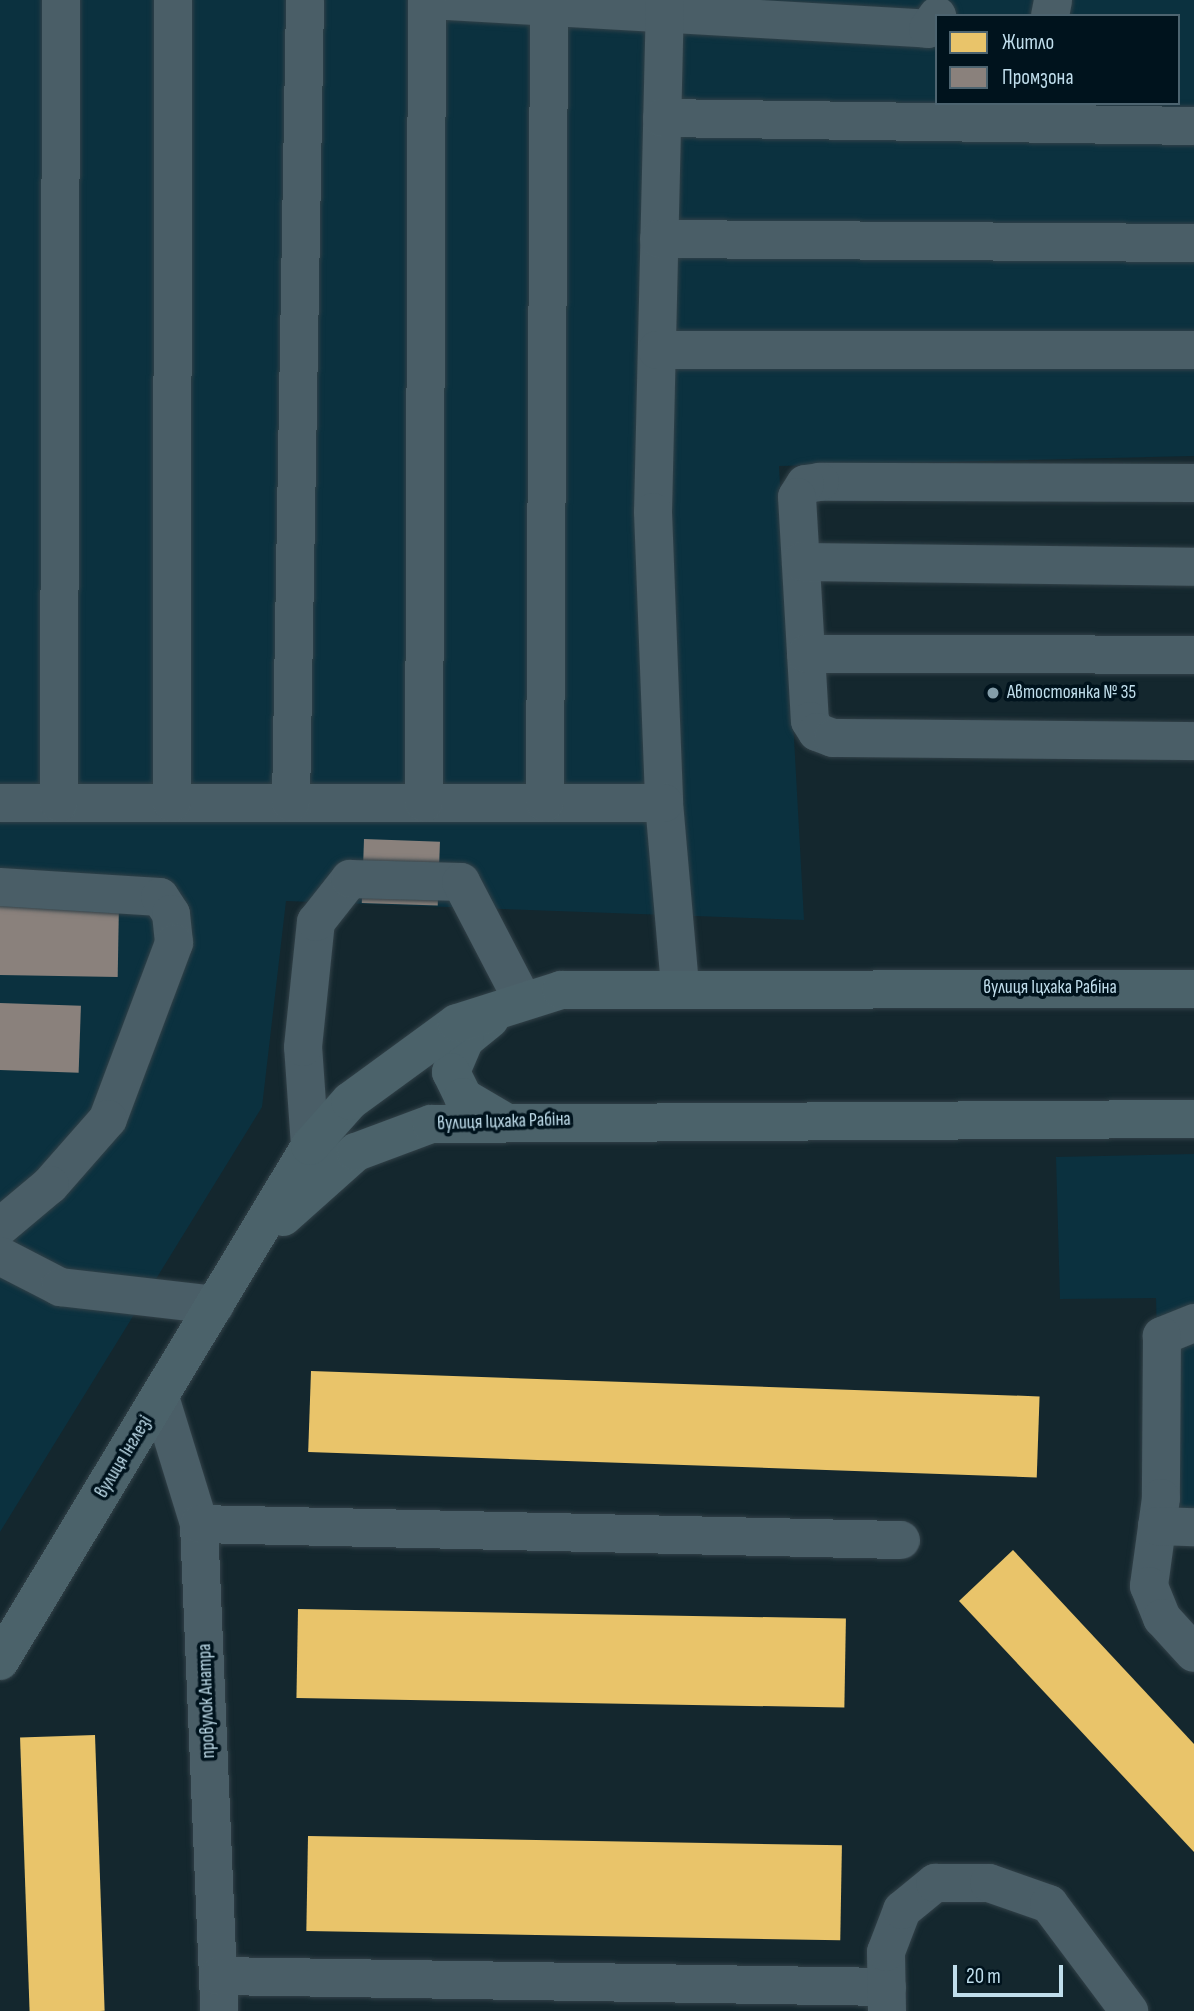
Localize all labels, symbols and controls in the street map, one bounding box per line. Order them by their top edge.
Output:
legend [935,14,1180,105]
text: Житло [1002,30,1054,55]
text: Промзона [1002,65,1073,90]
place label: Автостоянка № 35 [1007,682,1136,704]
marker: Автостоянка № 35 [985,685,1001,701]
street label: вулиця Іцхака Рабіна [983,977,1117,999]
street label: вулиця Іцхака Рабіна [437,1108,571,1136]
street label: вулиця Інглезі [91,1412,157,1502]
street label: провулок Анатра [194,1643,220,1759]
scale bar [956,1952,1066,1996]
text: 20 m [966,1964,1001,1989]

